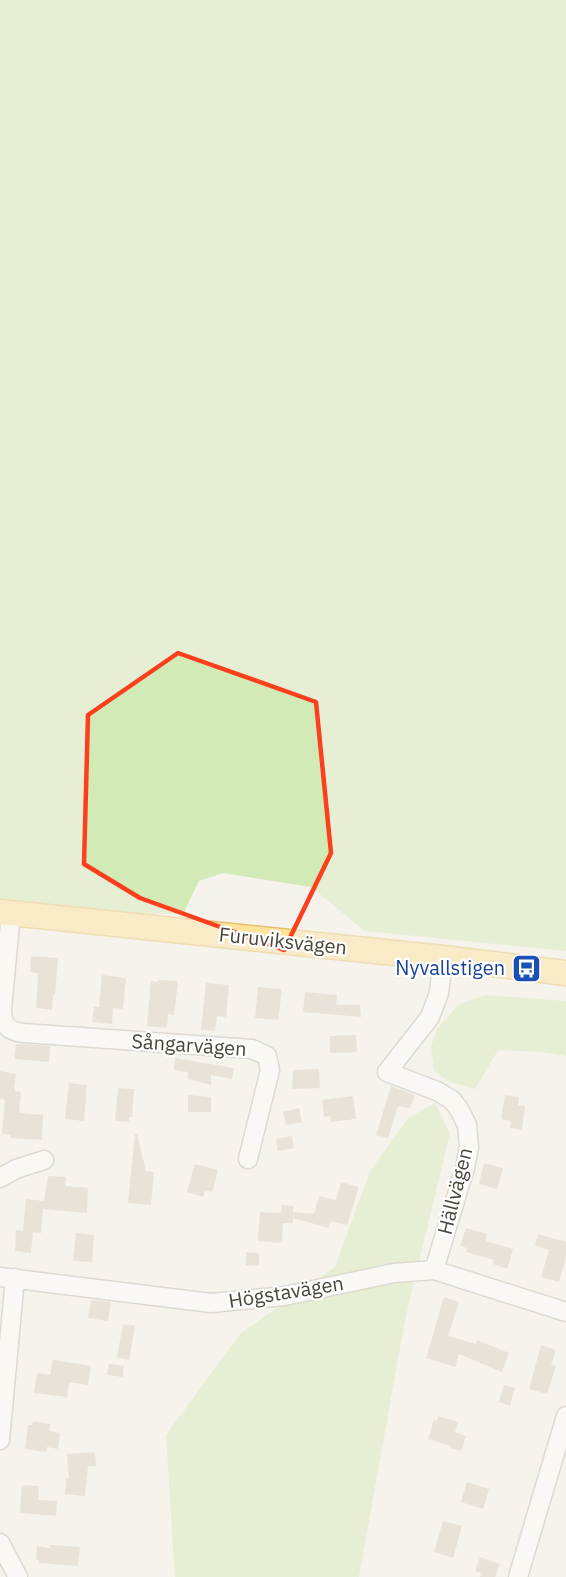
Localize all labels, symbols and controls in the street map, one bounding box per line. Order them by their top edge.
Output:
street label: Furuviksvägen [218,920,348,961]
bus stop icon: Nyvallstigen [510,952,542,984]
place label: Nyvallstigen [395,954,505,981]
street label: Sångarvägen [130,1027,248,1062]
street label: Hällvägen [431,1145,478,1237]
street label: Högstavägen [226,1269,345,1314]

